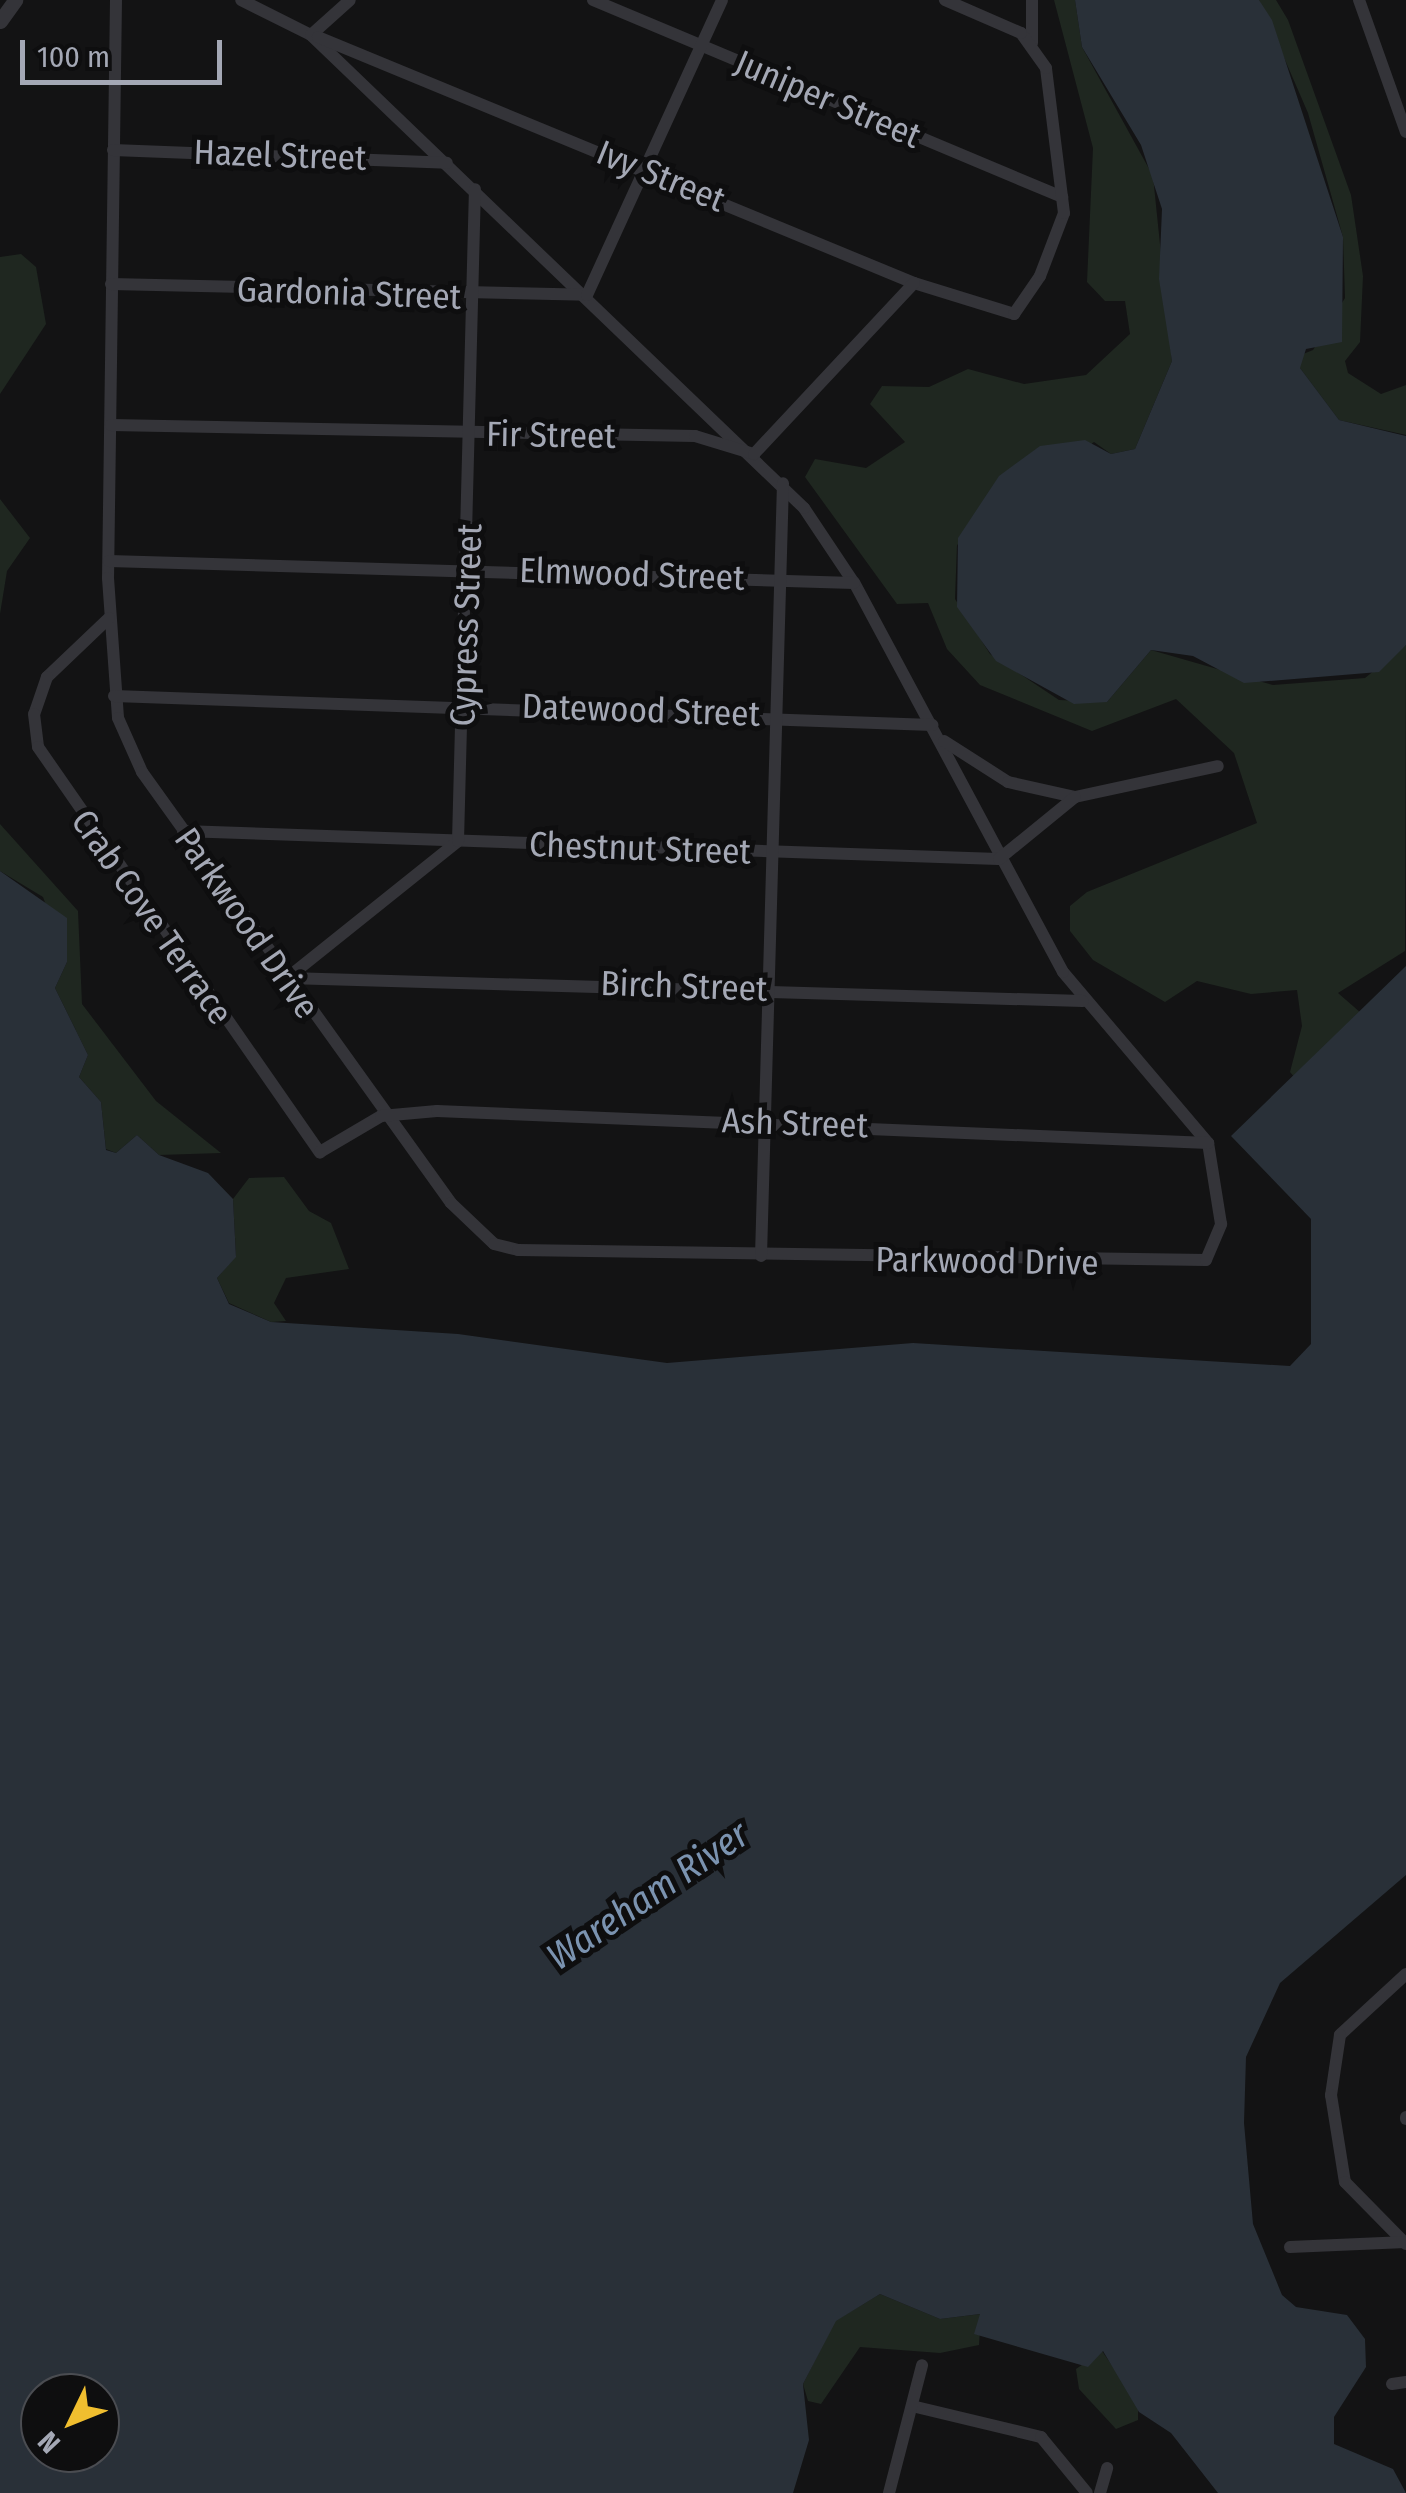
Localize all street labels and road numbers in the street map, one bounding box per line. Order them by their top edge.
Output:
street label: Juniper Street [729,41,927,157]
street label: Hazel Street [193,131,367,179]
street label: Ivy Street [591,131,731,221]
street label: Gardonia Street [236,268,462,318]
street label: Fir Street [486,413,616,457]
street label: Cypress Street [441,523,491,727]
street label: Elmwood Street [519,549,745,599]
street label: Datewood Street [521,685,761,735]
street label: Crab Cove Terrace [62,802,242,1032]
street label: Parkwood Drive [166,820,328,1026]
street label: Chestnut Street [528,823,752,873]
street label: Birch Street [600,962,768,1010]
street label: Ash Street [721,1099,869,1147]
street label: Parkwood Drive [875,1238,1099,1284]

